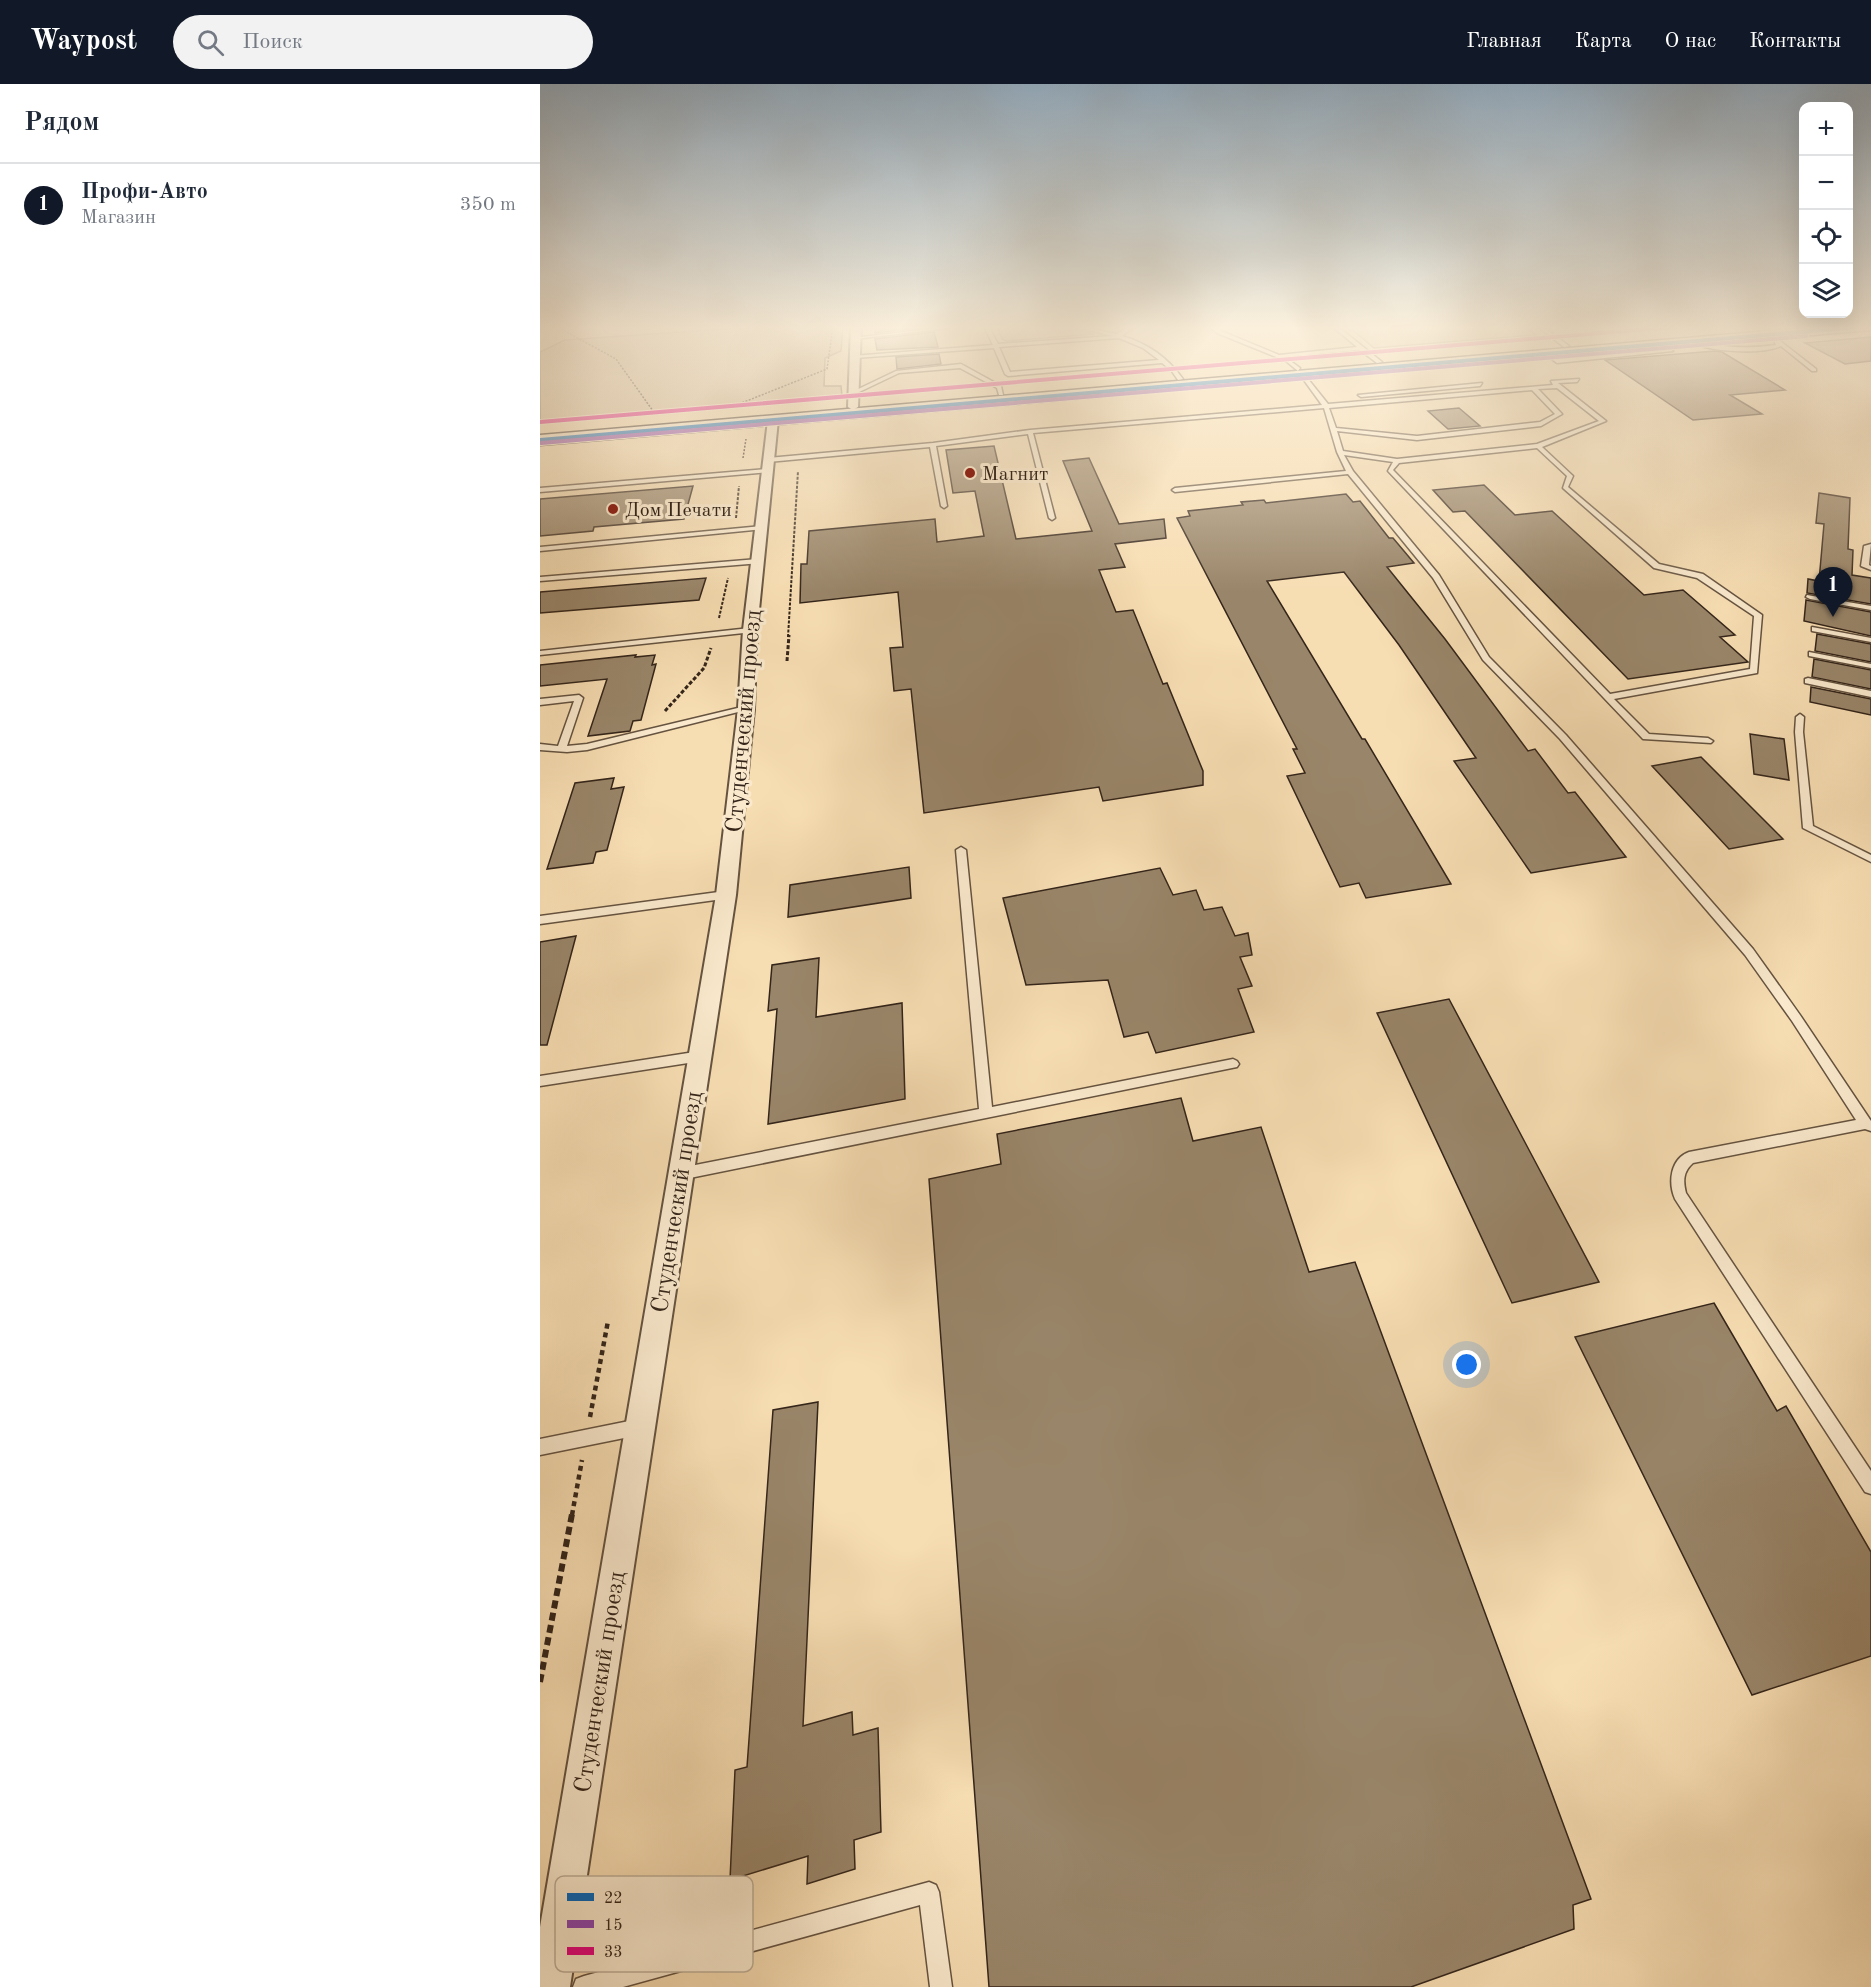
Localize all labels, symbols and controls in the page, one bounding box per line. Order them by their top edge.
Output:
search box [173,15,593,69]
icon: search [194,26,227,59]
text: Waypost [30,28,137,56]
text: Поиск [242,31,303,53]
text: Главная [1466,31,1542,52]
text: Карта [1575,31,1632,52]
text: О нас [1665,31,1716,52]
text: Контакты [1749,31,1841,52]
map controls [1799,102,1853,318]
button: + [1799,102,1853,156]
text: Рядом [24,110,99,136]
button: − [1799,156,1853,210]
text: Профи-Авто [81,181,208,203]
text: 1 [38,195,49,215]
text: 350 m [460,195,516,215]
text: Магазин [81,208,156,228]
button: locate [1799,210,1853,264]
button: layers [1799,264,1853,318]
place label: Магнит [982,465,1049,485]
marker: Магнит [963,466,977,480]
place label: Дом Печати [625,501,732,521]
marker: Дом Печати [606,502,620,516]
pin: 1 [1814,568,1852,617]
street label: Студенческий проезд [723,608,767,834]
street label: Студенческий проезд [649,1090,707,1315]
your location [1452,1350,1481,1379]
street label: Студенческий проезд [572,1570,630,1795]
legend [555,1876,753,1972]
text: 22 [604,1891,623,1907]
text: 15 [604,1918,623,1934]
text: 33 [604,1945,623,1961]

